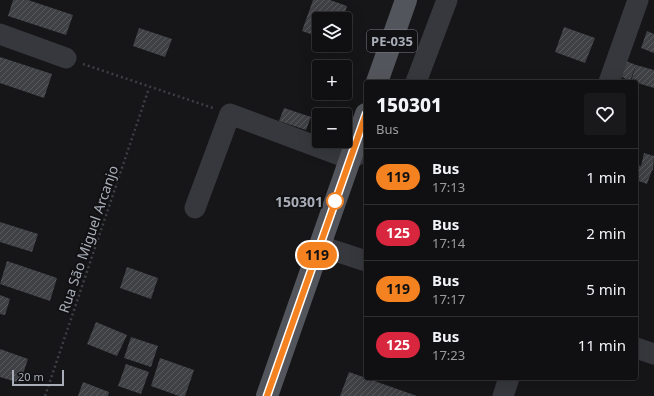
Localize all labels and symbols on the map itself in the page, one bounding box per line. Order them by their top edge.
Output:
road number: PE-035 [367,30,417,52]
street label: Rua São Miguel Arcanjo [54,163,122,315]
place label: 150301 [275,192,323,211]
marker: 150301 [326,192,344,210]
line badge: 119 [294,242,340,268]
scale bar [12,368,64,387]

